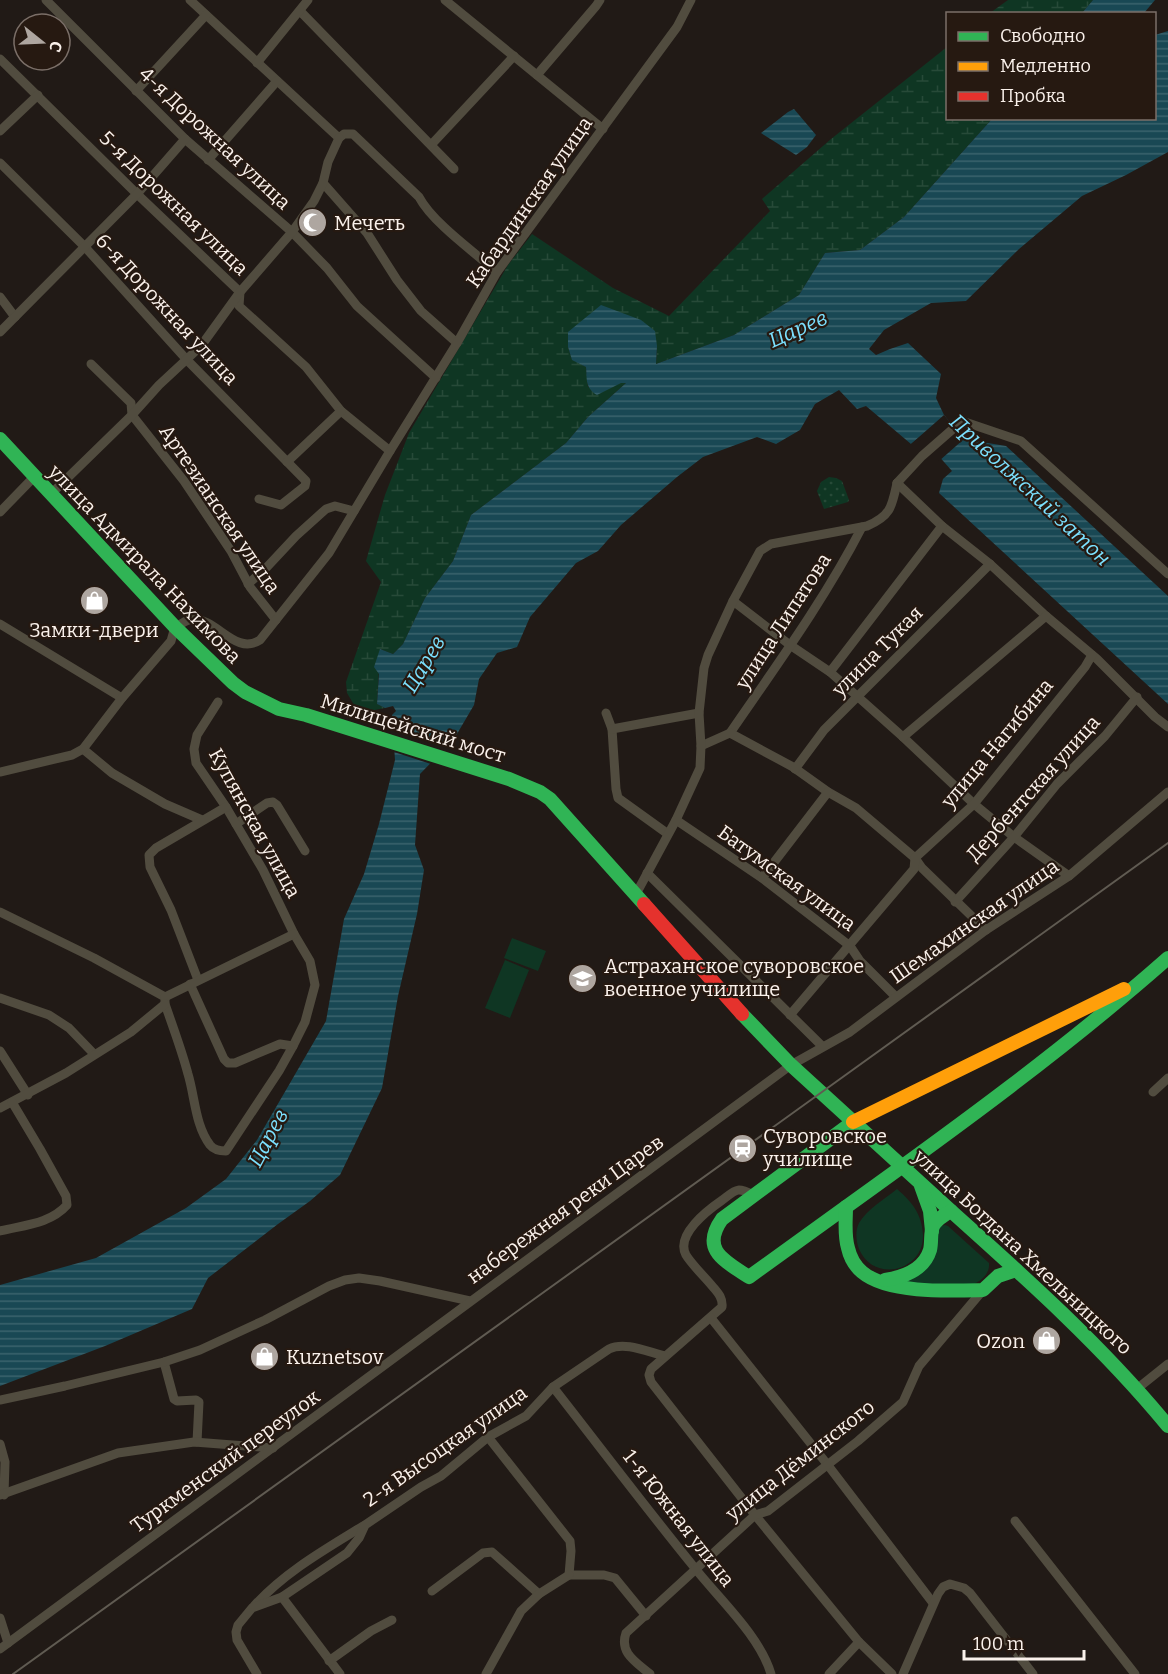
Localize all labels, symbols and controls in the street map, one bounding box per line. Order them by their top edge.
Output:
north arrow [12,12,72,72]
legend [946,12,1156,120]
text: Свободно [1000,25,1085,47]
text: С [45,39,66,54]
text: Медленно [1000,55,1091,77]
street label: 4-я Дорожная улица [134,62,296,214]
text: Пробка [1000,85,1066,107]
street label: Кабардинская улица [461,112,597,292]
street label: 5-я Дорожная улица [95,126,253,280]
mosque icon: Мечеть [297,207,329,239]
place label: Мечеть [334,211,405,235]
street label: 6-я Дорожная улица [91,228,243,390]
water label: Царев [764,305,832,353]
water label: Приволжский затон [944,409,1116,571]
street label: Артезианская улица [154,420,286,598]
street label: улица Адмирала Нахимова [43,459,246,668]
street label: улица Липатова [730,549,836,694]
shop icon: Замки-двери [78,584,110,616]
street label: улица Тукая [826,601,927,702]
place label: Замки-двери [29,618,159,642]
water label: Царев [397,631,451,697]
street label: улица Нагибина [935,674,1058,813]
street label: Милицейский мост [318,688,508,768]
street label: Дербентская улица [961,710,1105,866]
street label: Купянская улица [204,744,306,902]
street label: Батумская улица [713,820,861,936]
street label: Шемахинская улица [885,854,1063,988]
place label: Астраханское суворовское военное училище [604,954,864,1001]
school or university icon: Астраханское суворовское военное училище [567,962,599,994]
water label: Царев [242,1105,294,1171]
place label: Суворовское училище [762,1124,887,1171]
street label: набережная реки Царев [462,1130,668,1288]
station icon: Суворовское училище [726,1132,758,1164]
street label: улица Богдана Хмельницкого [908,1144,1137,1360]
shop icon: Ozon [1030,1325,1062,1357]
place label: Ozon [976,1329,1025,1353]
shop icon: Kuznetsov [249,1341,281,1373]
place label: Kuznetsov [286,1345,384,1369]
street label: 2-я Высоцкая улица [359,1380,531,1512]
street label: Туркменский переулок [126,1384,324,1538]
street label: улица Дёминского [720,1395,879,1526]
street label: 1-я Южная улица [618,1445,740,1591]
scale bar [964,1623,1084,1661]
text: 100 m [973,1633,1024,1655]

